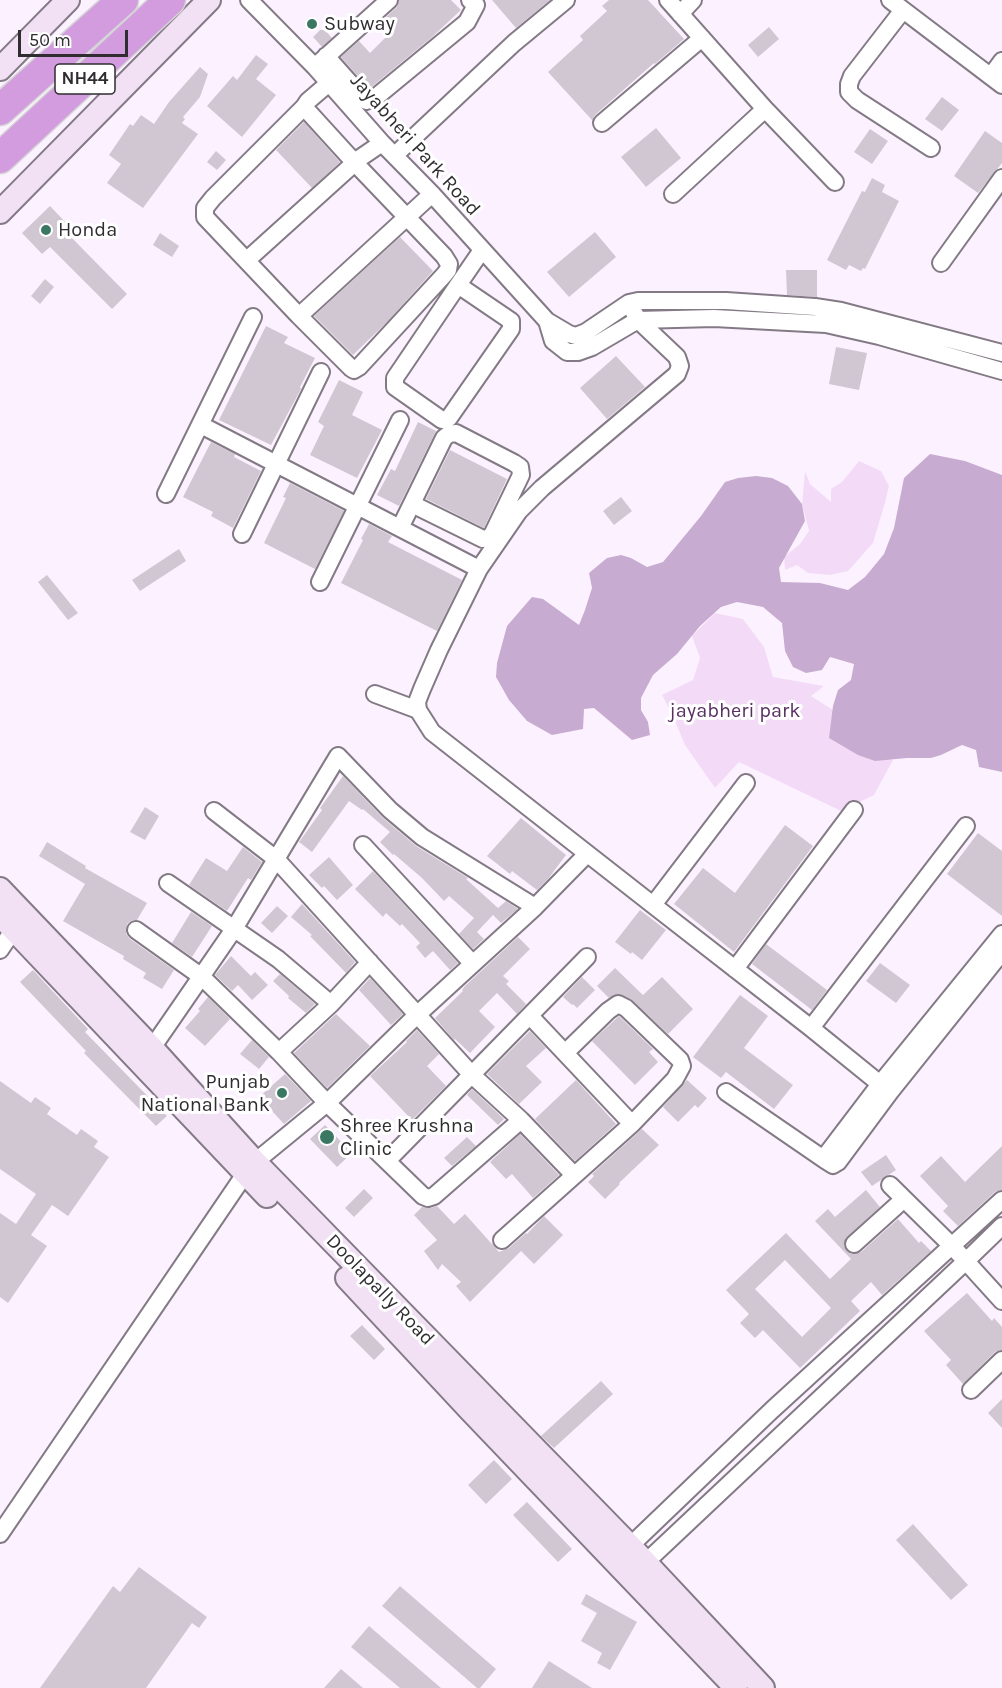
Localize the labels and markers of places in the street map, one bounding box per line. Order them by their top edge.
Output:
place label: Subway [324,12,395,36]
marker: Subway [305,17,319,31]
place label: Honda [58,218,117,242]
marker: Honda [39,223,53,237]
place label: Punjab National Bank [141,1070,270,1117]
marker: Punjab National Bank [275,1086,289,1100]
place label: Shree Krushna Clinic [340,1114,474,1161]
marker: Shree Krushna Clinic [318,1128,336,1146]

